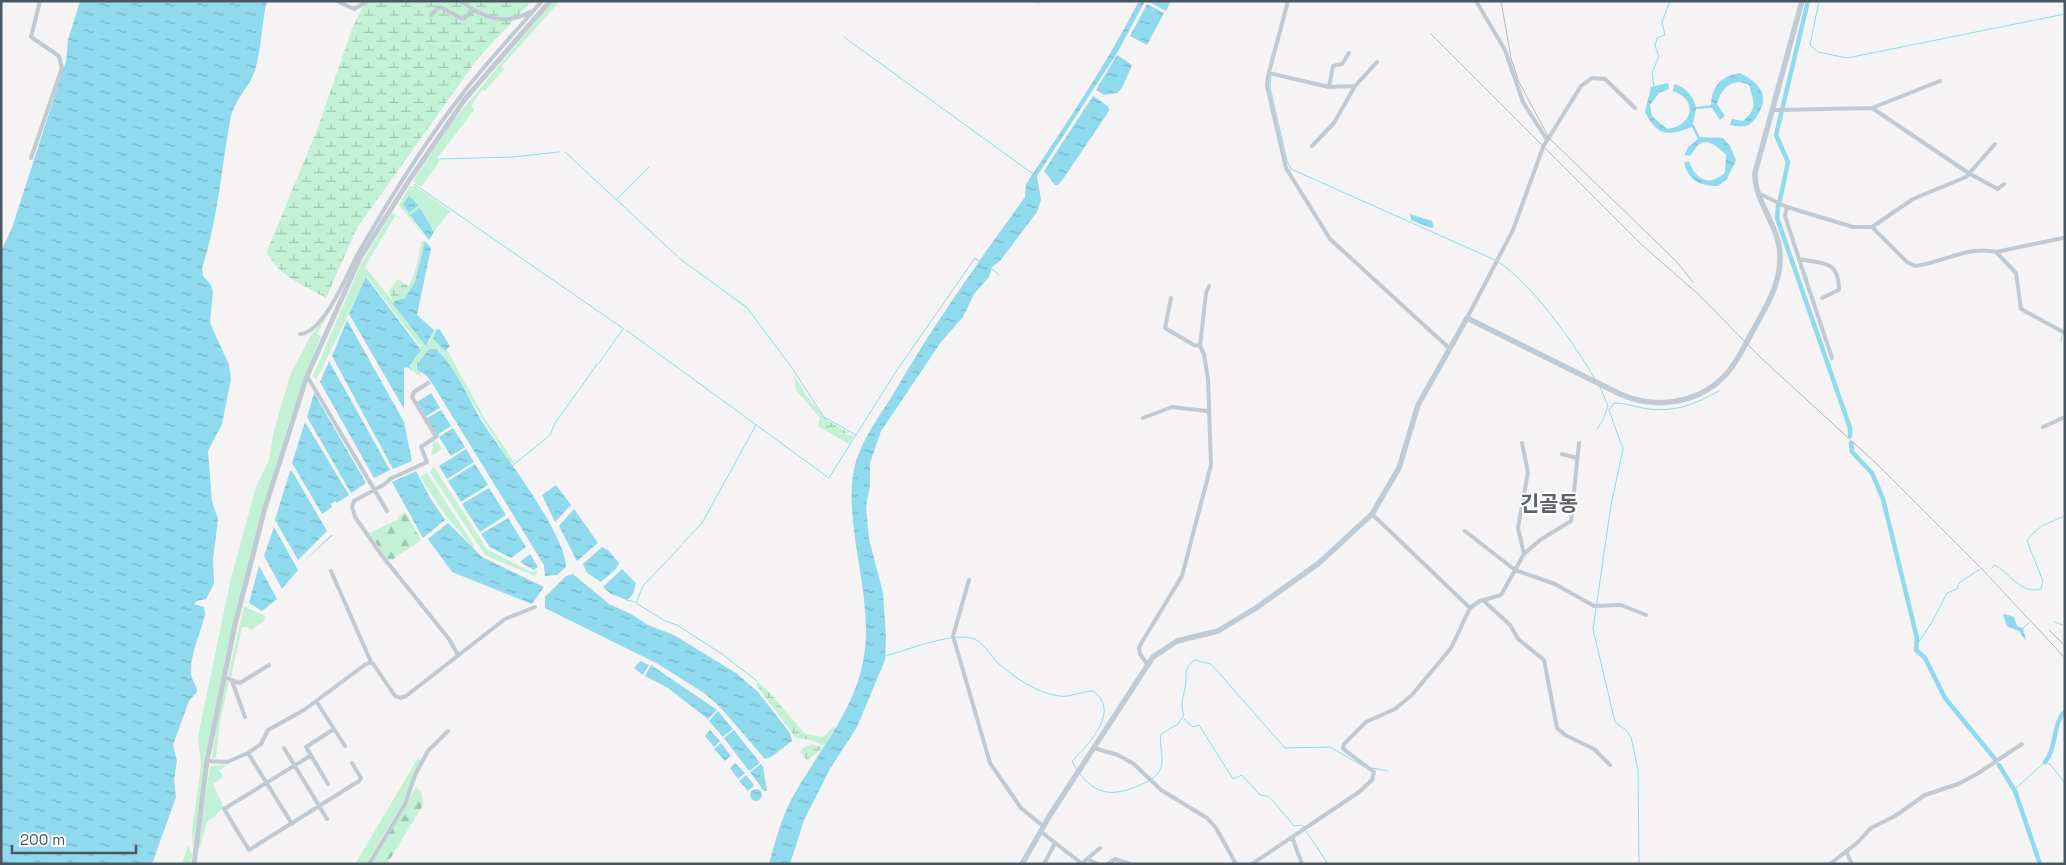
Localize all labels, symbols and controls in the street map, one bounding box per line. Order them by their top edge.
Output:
district label: 긴골동 [1520,490,1578,517]
scale bar [12,822,136,854]
text: 200 m [20,830,65,849]

